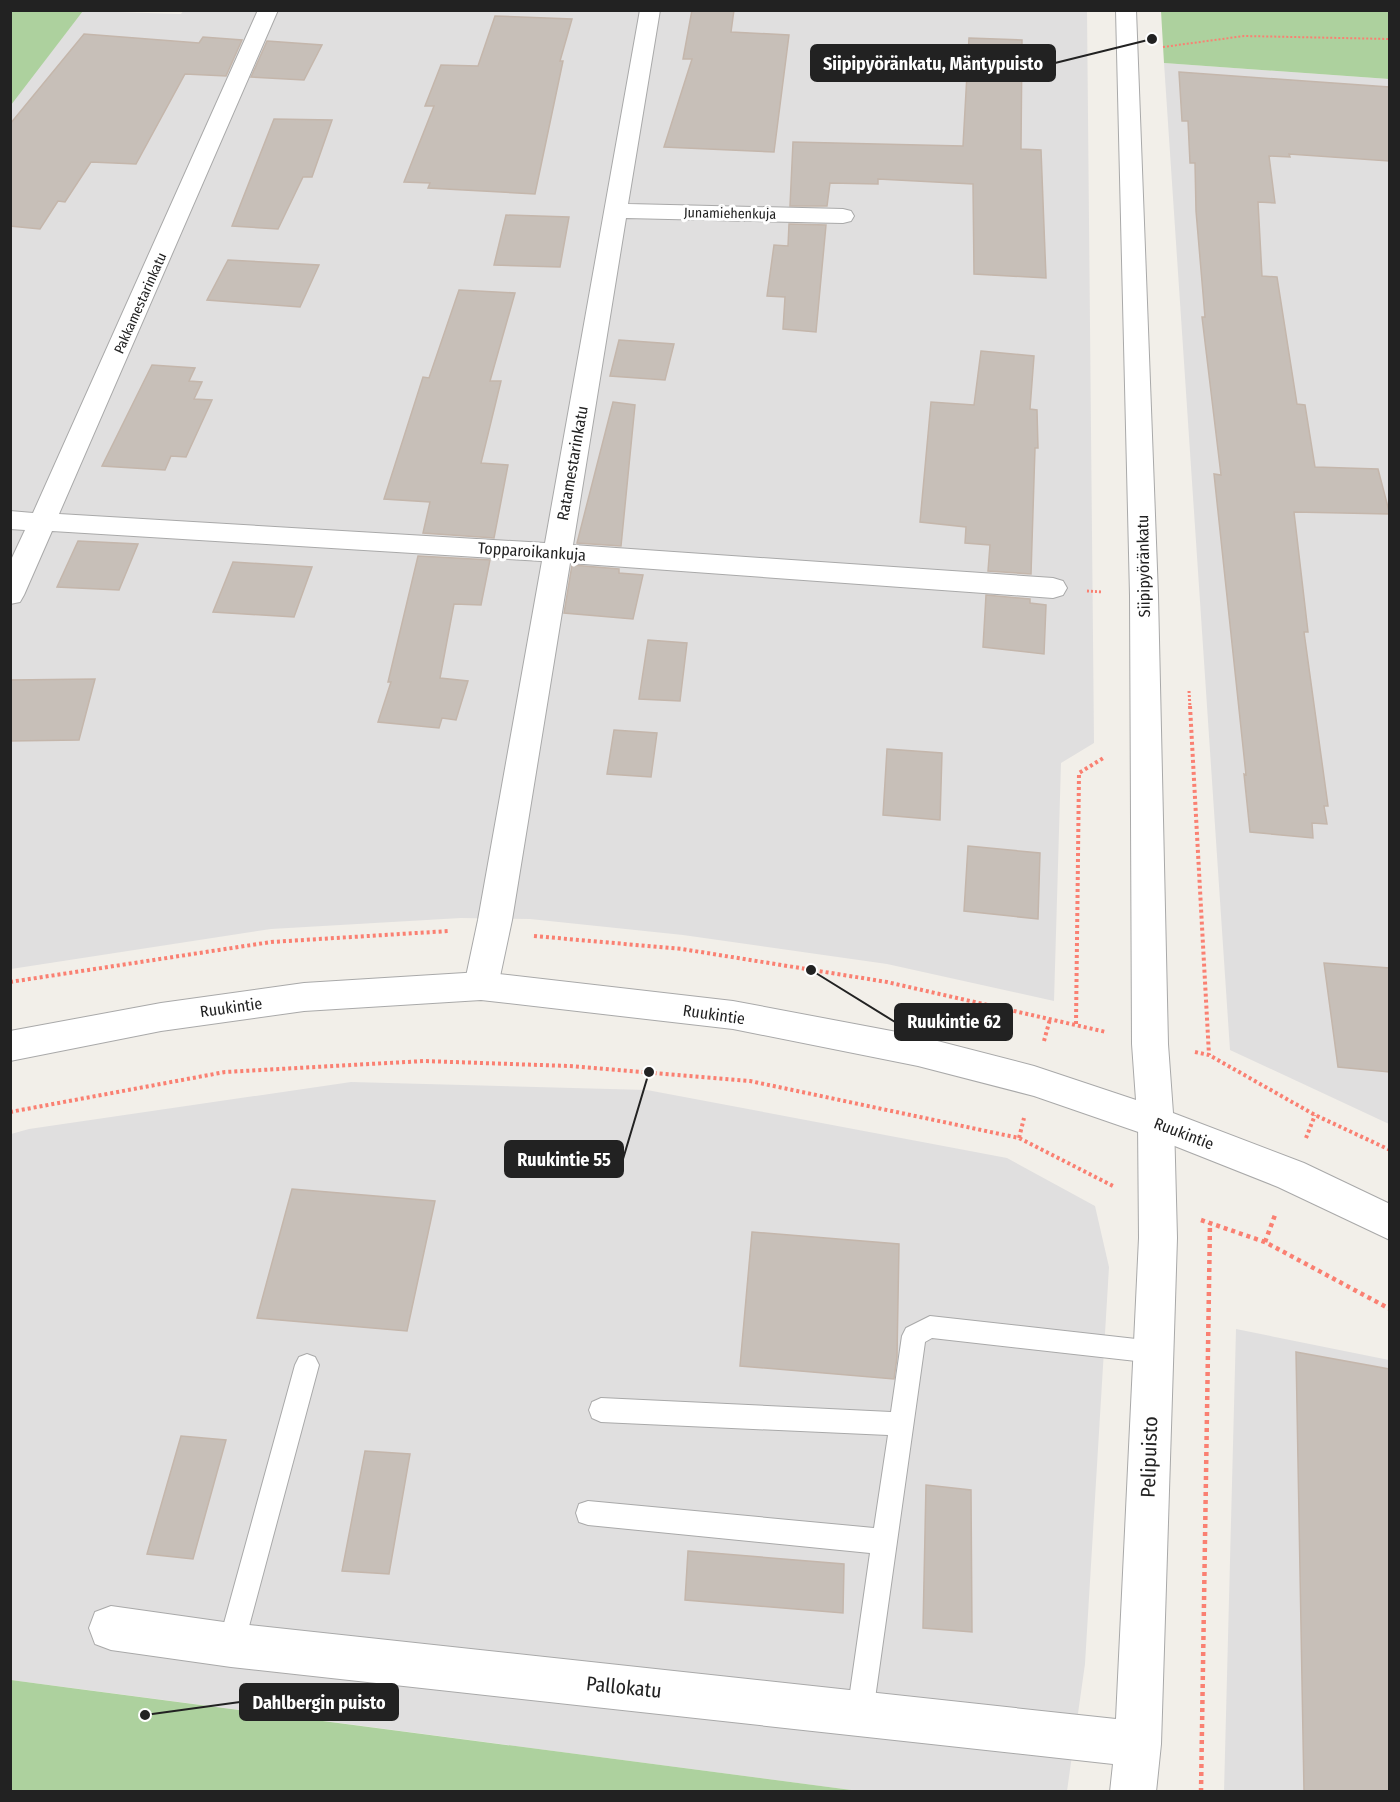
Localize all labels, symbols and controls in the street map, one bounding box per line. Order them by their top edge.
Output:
callout: Siipipyöränkatu, Mäntypuisto [811,45,1055,81]
text: Siipipyöränkatu, Mäntypuisto [823,53,1043,75]
street label: Junamiehenkuja [684,204,776,223]
street label: Pakkamestarinkatu [111,250,170,356]
street label: Ratamestarinkatu [553,404,592,522]
street label: Siipipyöränkatu [1133,515,1154,617]
street label: Topparoikankuja [477,538,587,565]
street label: Ruukintie [199,994,263,1021]
street label: Ruukintie [682,1001,746,1028]
callout: Ruukintie 62 [895,1004,1012,1040]
text: Ruukintie 62 [907,1011,1001,1033]
street label: Ruukintie [1151,1113,1217,1154]
callout: Ruukintie 55 [505,1141,623,1177]
text: Ruukintie 55 [517,1149,611,1171]
street label: Pelipuisto [1136,1416,1162,1498]
street label: Pallokatu [585,1671,663,1703]
callout: Dahlbergin puisto [240,1684,398,1720]
text: Dahlbergin puisto [252,1692,386,1714]

